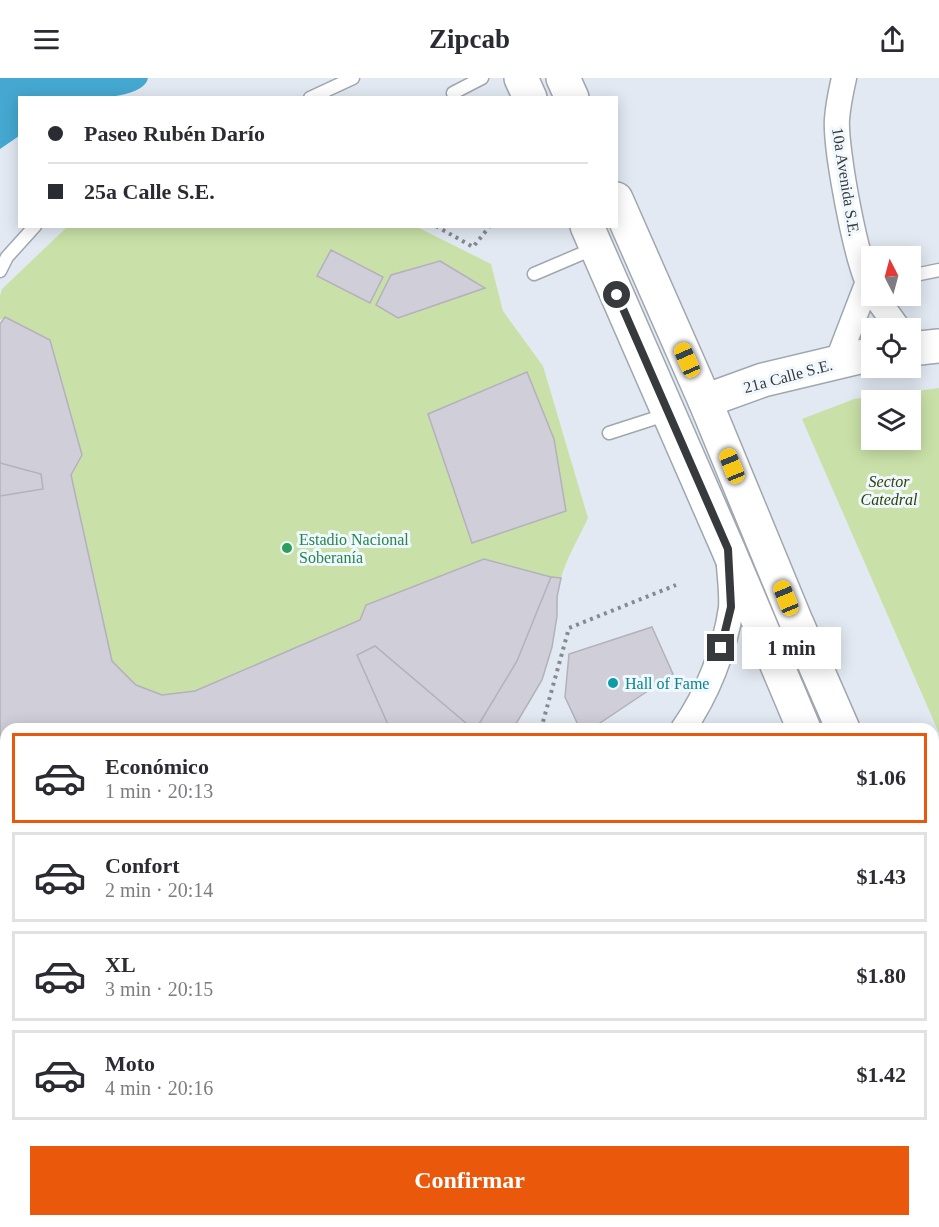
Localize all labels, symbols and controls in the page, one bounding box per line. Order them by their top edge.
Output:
icon: menu [30,23,63,56]
icon: share [876,23,909,56]
text: Zipcab [429,24,510,54]
text: Paseo Rubén Darío [84,121,265,146]
street label: 10a Avenida S.E. [829,126,863,238]
text: 25a Calle S.E. [84,179,215,204]
north arrow [861,246,921,306]
map controls [861,246,921,450]
route start [603,281,630,308]
button: locate [861,318,921,378]
car [671,340,703,380]
street label: 21a Calle S.E. [742,356,834,396]
button: layers [861,390,921,450]
car [717,446,747,486]
park label: Sector Catedral [861,473,918,508]
place label: Estadio Nacional Soberanía [299,531,409,566]
marker: Estadio Nacional Soberanía [280,541,294,555]
car [771,578,801,618]
callout: 1 min [742,627,841,669]
route end [707,634,734,661]
text: 1 min [767,637,816,659]
place label: Hall of Fame [625,675,709,692]
marker: Hall of Fame [606,676,620,690]
icon: car [33,751,87,805]
text: Económico [105,754,209,779]
text: $1.06 [857,765,906,790]
text: 1 min · 20:13 [105,780,213,802]
icon: car [33,850,87,904]
text: Confort [105,853,180,878]
text: $1.43 [857,864,906,889]
text: 2 min · 20:14 [105,879,213,901]
icon: car [33,949,87,1003]
text: XL [105,952,136,977]
text: $1.80 [857,963,906,988]
text: 3 min · 20:15 [105,978,213,1000]
icon: car [33,1048,87,1102]
text: Moto [105,1051,155,1076]
text: $1.42 [857,1062,906,1087]
text: 4 min · 20:16 [105,1077,213,1099]
button: Confirmar [30,1146,909,1215]

